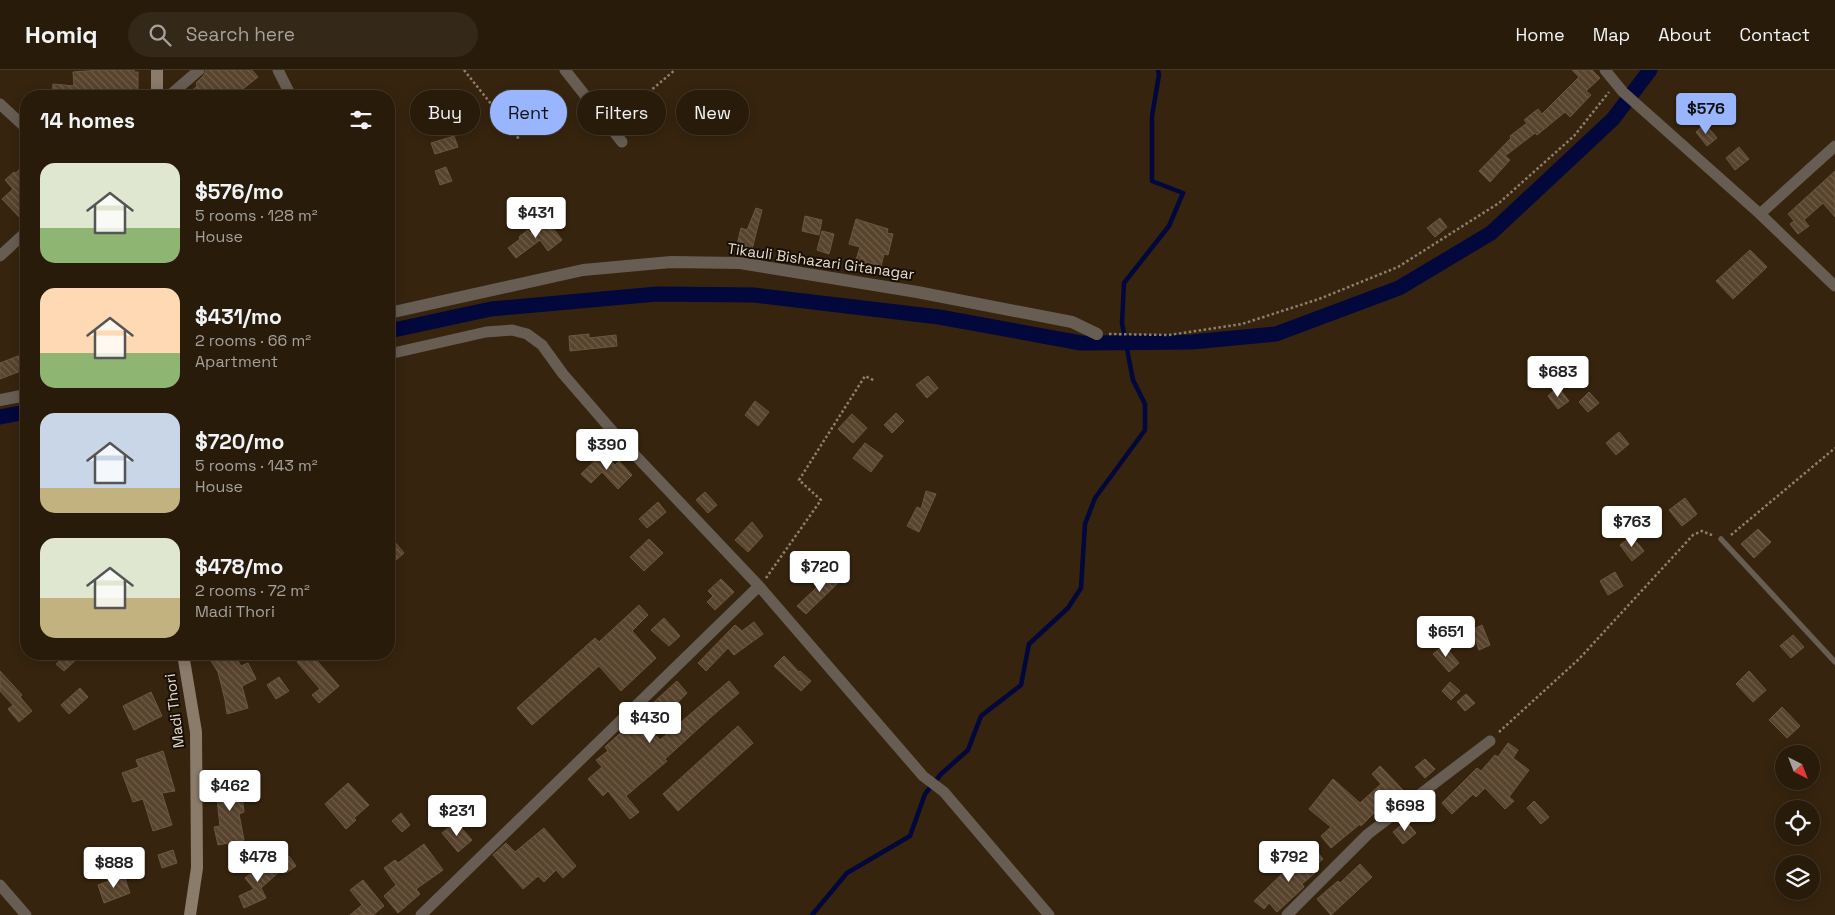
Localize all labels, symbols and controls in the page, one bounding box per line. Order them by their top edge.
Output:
search box [128,12,478,57]
text: Homiq [25,19,98,50]
icon: search [146,21,174,49]
text: Search here [186,22,295,47]
text: Home [1516,23,1565,46]
text: Map [1593,23,1630,46]
text: About [1658,23,1712,46]
text: Contact [1740,23,1810,46]
chip: Buy [410,90,480,135]
chip: Rent [490,90,567,135]
chip: Filters [577,90,666,135]
chip: New [676,90,749,135]
pin: $576 [1676,92,1736,135]
text: $576 [1687,98,1725,119]
icon: filters [347,106,375,134]
text: 14 homes [40,107,135,134]
text: $576/mo [195,178,284,205]
icon: home [80,183,140,243]
pin: $431 [506,196,566,239]
text: $431 [518,202,554,223]
text: 5 rooms · 128 m² [195,205,318,226]
text: House [195,226,243,247]
street label: Tikauli Bishazari Gitanagar [726,238,916,284]
text: $431/mo [195,303,282,330]
icon: home [80,308,140,368]
text: 2 rooms · 66 m² [195,330,311,351]
text: Apartment [195,351,278,372]
pin: $683 [1528,356,1588,398]
text: $683 [1539,361,1577,382]
text: $720/mo [195,428,284,455]
pin: $390 [577,428,637,471]
icon: home [80,433,140,493]
text: $390 [587,434,627,455]
text: 5 rooms · 143 m² [195,455,318,476]
text: House [195,476,243,497]
pin: $763 [1602,506,1662,548]
text: $763 [1613,511,1651,532]
pin: $720 [790,550,850,593]
text: $478/mo [195,553,283,580]
text: $720 [801,556,839,577]
icon: home [80,558,140,618]
text: 2 rooms · 72 m² [195,580,310,601]
text: Madi Thori [195,601,275,622]
pin: $651 [1416,616,1476,658]
text: $651 [1428,621,1464,642]
street label: Madi Thori [160,673,188,749]
pin: $430 [620,702,680,744]
text: $430 [630,707,670,728]
north arrow [1775,745,1820,790]
map controls [1775,745,1820,900]
pin: $462 [200,770,260,812]
text: $462 [210,775,250,796]
pin: $698 [1375,790,1435,832]
pin: $231 [427,794,487,837]
text: $698 [1385,795,1425,816]
text: $231 [439,800,475,821]
button: locate [1775,800,1820,845]
pin: $478 [228,840,288,883]
pin: $792 [1259,840,1319,883]
pin: $888 [84,846,144,889]
text: $478 [239,846,277,867]
text: $792 [1270,846,1308,867]
text: $888 [95,852,133,873]
button: layers [1775,855,1820,900]

